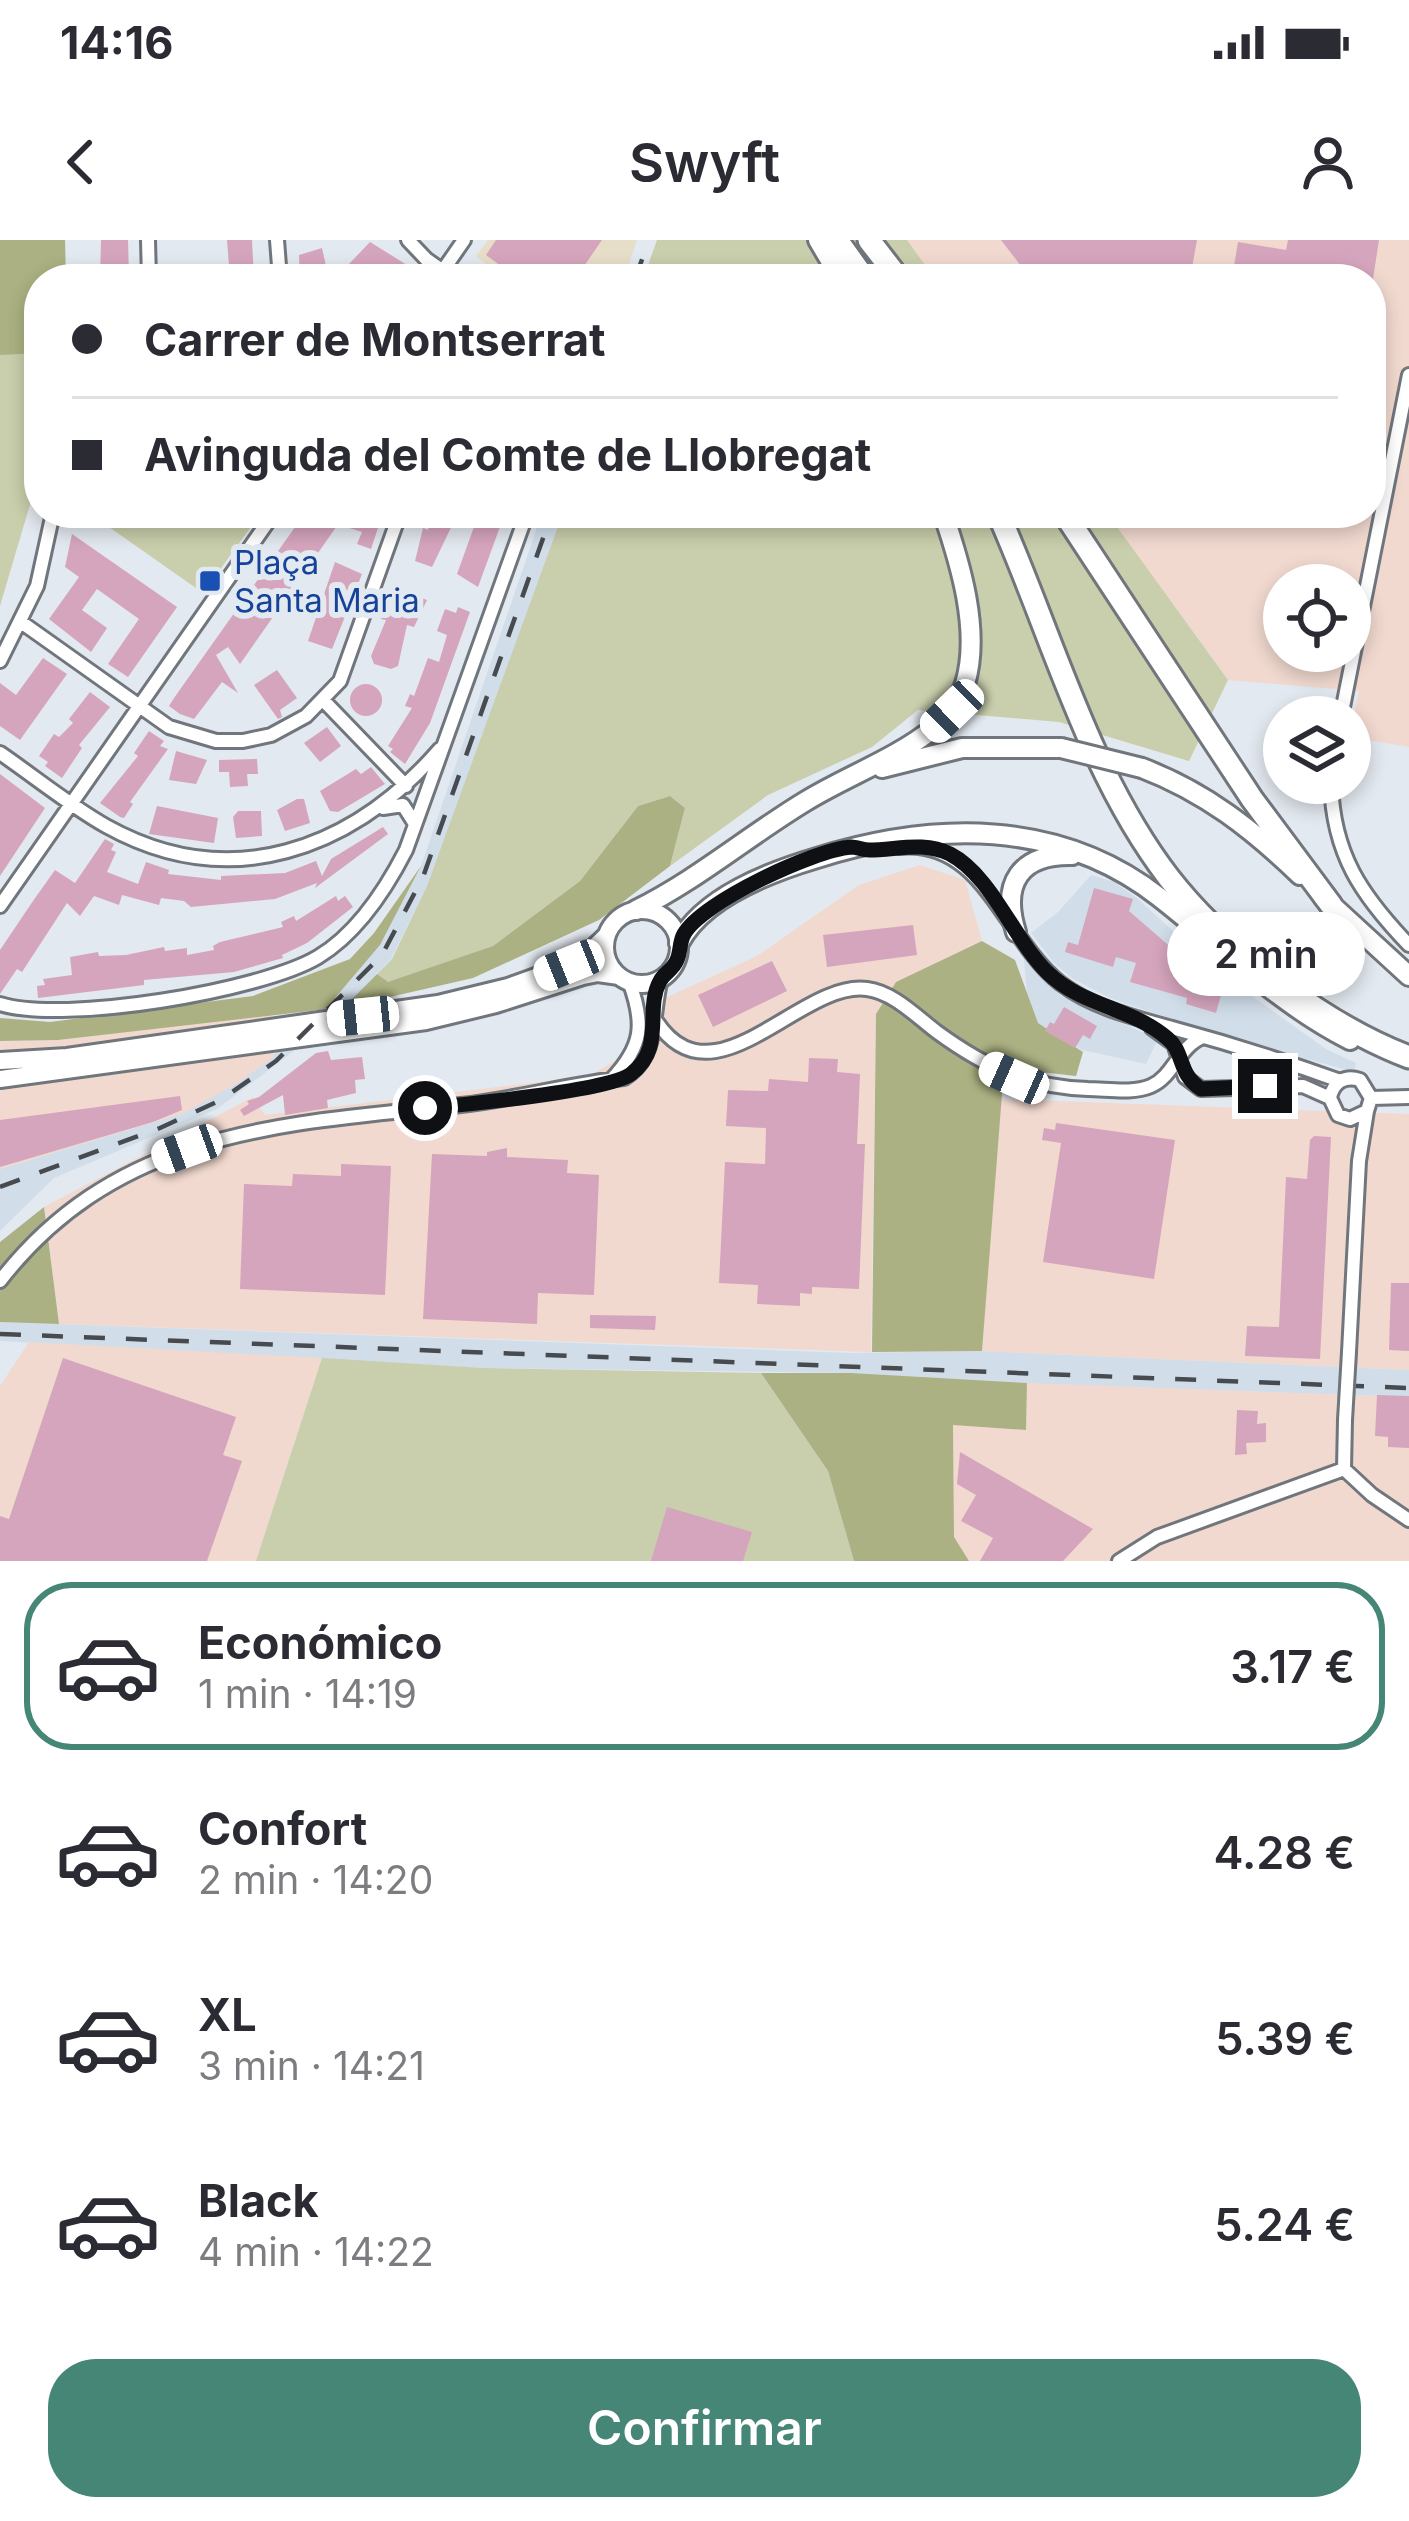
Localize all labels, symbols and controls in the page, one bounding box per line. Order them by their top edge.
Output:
text: 14:16 [60,15,174,70]
icon: back [48,129,114,195]
icon: person [1295,129,1361,195]
text: Swyft [629,130,780,195]
text: Carrer de Montserrat [144,312,606,367]
text: Avinguda del Comte de Llobregat [144,427,871,482]
place label: Plaça Santa Maria [234,542,420,620]
map controls [1263,564,1371,804]
button: locate [1263,564,1371,672]
marker: Plaça Santa Maria [197,568,223,594]
car [914,673,990,749]
button: layers [1263,696,1371,804]
callout: 2 min [1166,912,1364,996]
text: 2 min [1214,930,1318,977]
car [529,935,609,995]
car [325,994,401,1038]
car [974,1047,1054,1109]
route end [1238,1059,1292,1113]
route start [398,1081,452,1135]
car [147,1120,227,1178]
icon: car [54,1612,162,1720]
text: Económico [198,1615,442,1670]
text: 3.17 € [1230,1639,1355,1694]
text: 1 min · 14:19 [198,1670,417,1717]
icon: car [54,1798,162,1906]
text: Confort [198,1801,367,1856]
text: 4.28 € [1213,1825,1355,1880]
text: 2 min · 14:20 [198,1856,433,1903]
icon: car [54,1984,162,2092]
text: XL [198,1987,257,2042]
text: 5.39 € [1215,2011,1355,2066]
text: 3 min · 14:21 [198,2042,425,2089]
icon: car [54,2170,162,2278]
text: Black [198,2173,319,2228]
text: 5.24 € [1214,2197,1355,2252]
text: 4 min · 14:22 [198,2228,434,2275]
button: Confirmar [48,2359,1361,2497]

